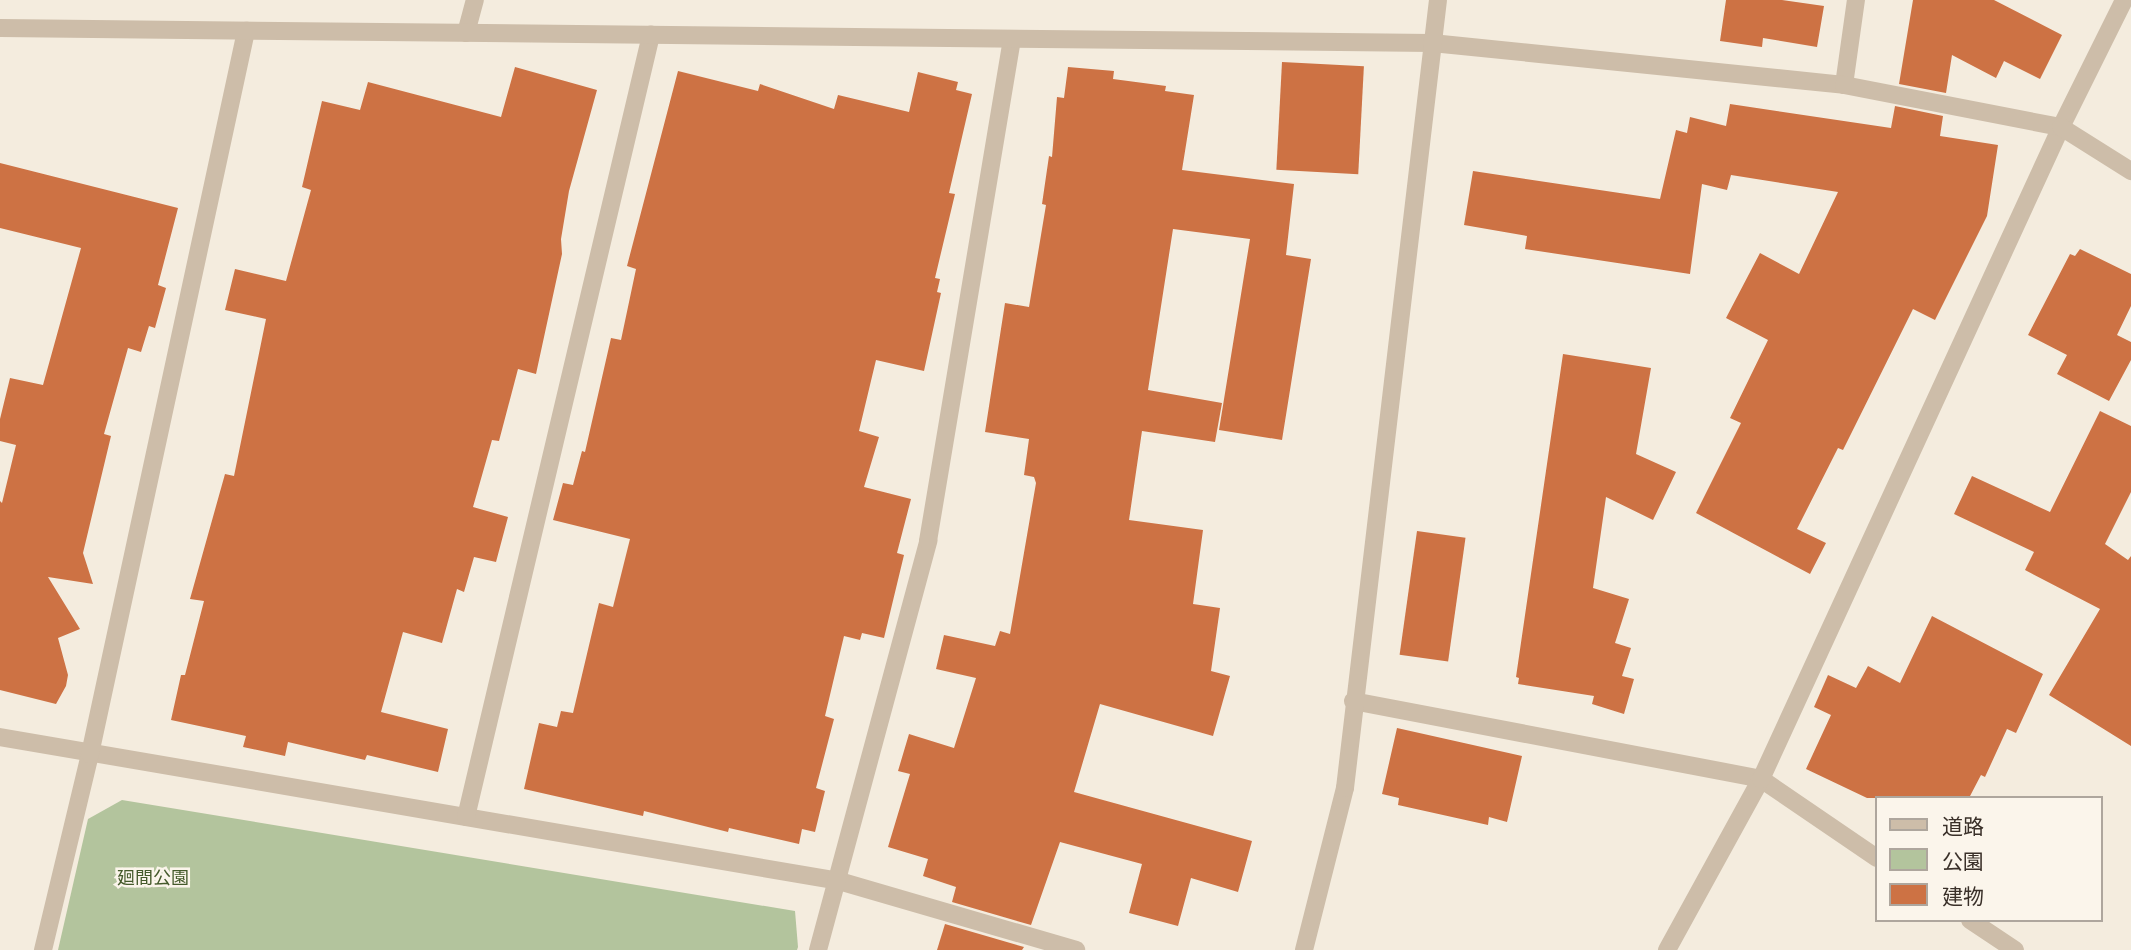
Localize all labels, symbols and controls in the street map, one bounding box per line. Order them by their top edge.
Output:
legend [1876,796,2103,922]
text: 道路 [1942,815,1984,839]
text: 公園 [1942,850,1984,874]
park label: 廻間公園 [117,867,189,889]
text: 建物 [1942,885,1984,909]

